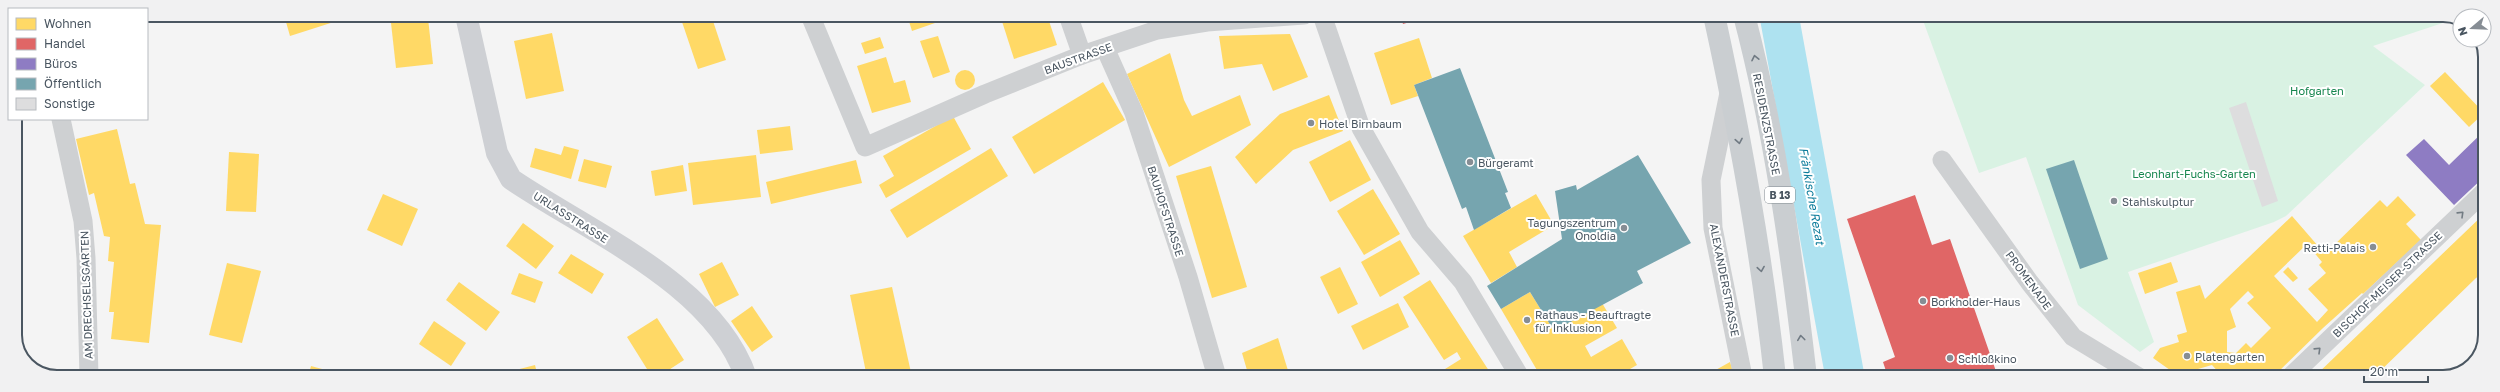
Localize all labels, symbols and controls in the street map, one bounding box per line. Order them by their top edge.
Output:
legend [8,8,148,120]
north arrow [2452,8,2492,48]
text: Wohnen [44,16,91,31]
text: N [2455,25,2470,37]
text: Handel [44,36,86,51]
street label: BAUSTRASSE [1042,40,1114,76]
one-way arrow [1751,55,1759,61]
text: Büros [44,56,77,71]
street label: RESIDENZSTRASSE [1751,72,1783,176]
text: Öffentlich [44,76,102,91]
park label: Hofgarten [2290,84,2344,97]
text: Sonstige [44,96,95,111]
place label: Hotel Birnbaum [1319,117,1402,130]
marker: Hotel Birnbaum [1306,118,1316,128]
one-way arrow [1734,138,1743,144]
water label: Fränkische Rezat [1796,146,1828,247]
place label: Bürgeramt [1478,156,1534,169]
marker: Bürgeramt [1465,157,1475,167]
street label: BAUHOFSTRASSE [1145,164,1187,258]
park label: Leonhart-Fuchs-Garten [2132,167,2256,180]
road number: B 13 [1765,187,1795,203]
street label: URLASSTRASSE [531,189,611,245]
place label: Stahlskulptur [2122,195,2195,208]
marker: Stahlskulptur [2109,196,2119,206]
one-way arrow [2456,211,2464,218]
place label: Tagungszentrum Onoldia [1527,216,1616,242]
street label: ALEXANDERSTRASSE [1708,222,1742,338]
marker: Tagungszentrum Onoldia [1619,223,1629,233]
street label: BISCHOF-MEISER-STRASSE [2330,228,2445,340]
street label: AM DRECHSELSGARTEN [77,231,95,359]
place label: Retti-Palais [2304,241,2365,254]
marker: Retti-Palais [2368,242,2378,252]
street label: PROMENADE [2003,248,2055,312]
one-way arrow [1756,266,1765,272]
place label: Borkholder-Haus [1931,295,2020,308]
marker: Borkholder-Haus [1918,296,1928,306]
place label: Rathaus - Beauftragte für Inklusion [1535,308,1651,334]
marker: Rathaus - Beauftragte für Inklusion [1522,315,1532,325]
one-way arrow [1797,335,1806,341]
one-way arrow [2313,347,2321,355]
place label: Platengarten [2195,350,2264,363]
marker: Platengarten [2182,351,2192,361]
place label: Schloßkino [1958,352,2017,365]
marker: Schloßkino [1945,353,1955,363]
scale bar [2364,358,2428,384]
text: 20 m [2370,364,2398,379]

